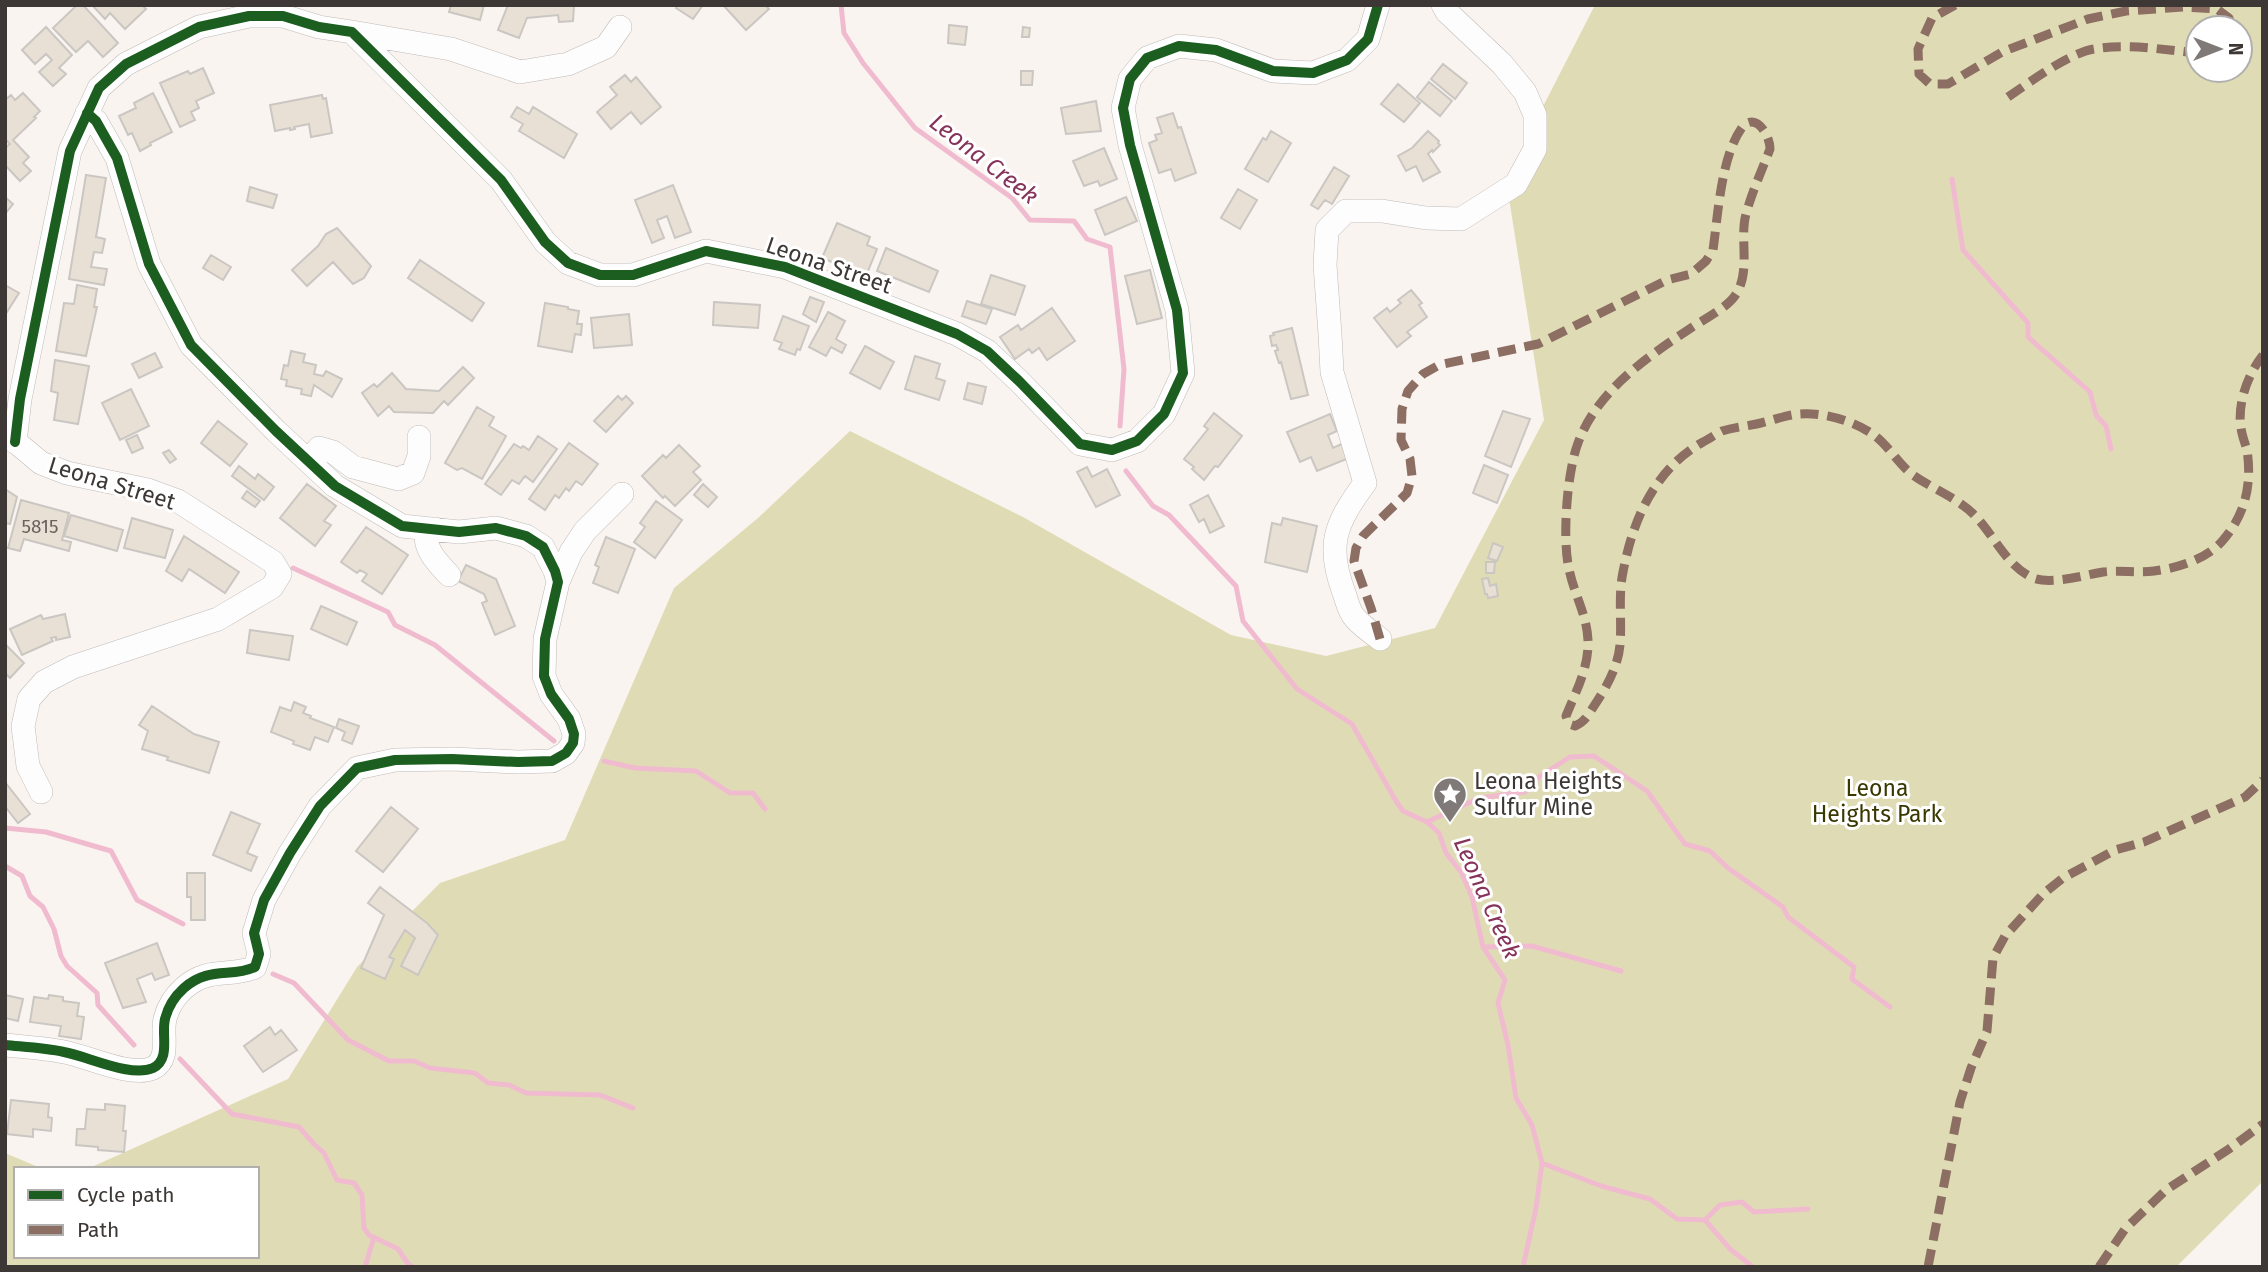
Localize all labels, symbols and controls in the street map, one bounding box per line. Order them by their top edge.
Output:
north arrow [2184,14,2254,84]
text: N [2224,43,2247,55]
water label: Leona Creek [924,108,1044,210]
street label: Leona Street [762,230,896,300]
street label: Leona Street [45,450,180,516]
house number: 5815 [21,515,59,538]
place label: Leona Heights Sulfur Mine [1474,767,1622,821]
park label: Leona Heights Park [1812,774,1942,828]
place icon: Leona Heights Sulfur Mine [1431,775,1469,824]
water label: Leona Creek [1448,833,1526,963]
legend [14,1167,259,1258]
text: Cycle path [77,1182,175,1208]
text: Path [77,1217,119,1243]

